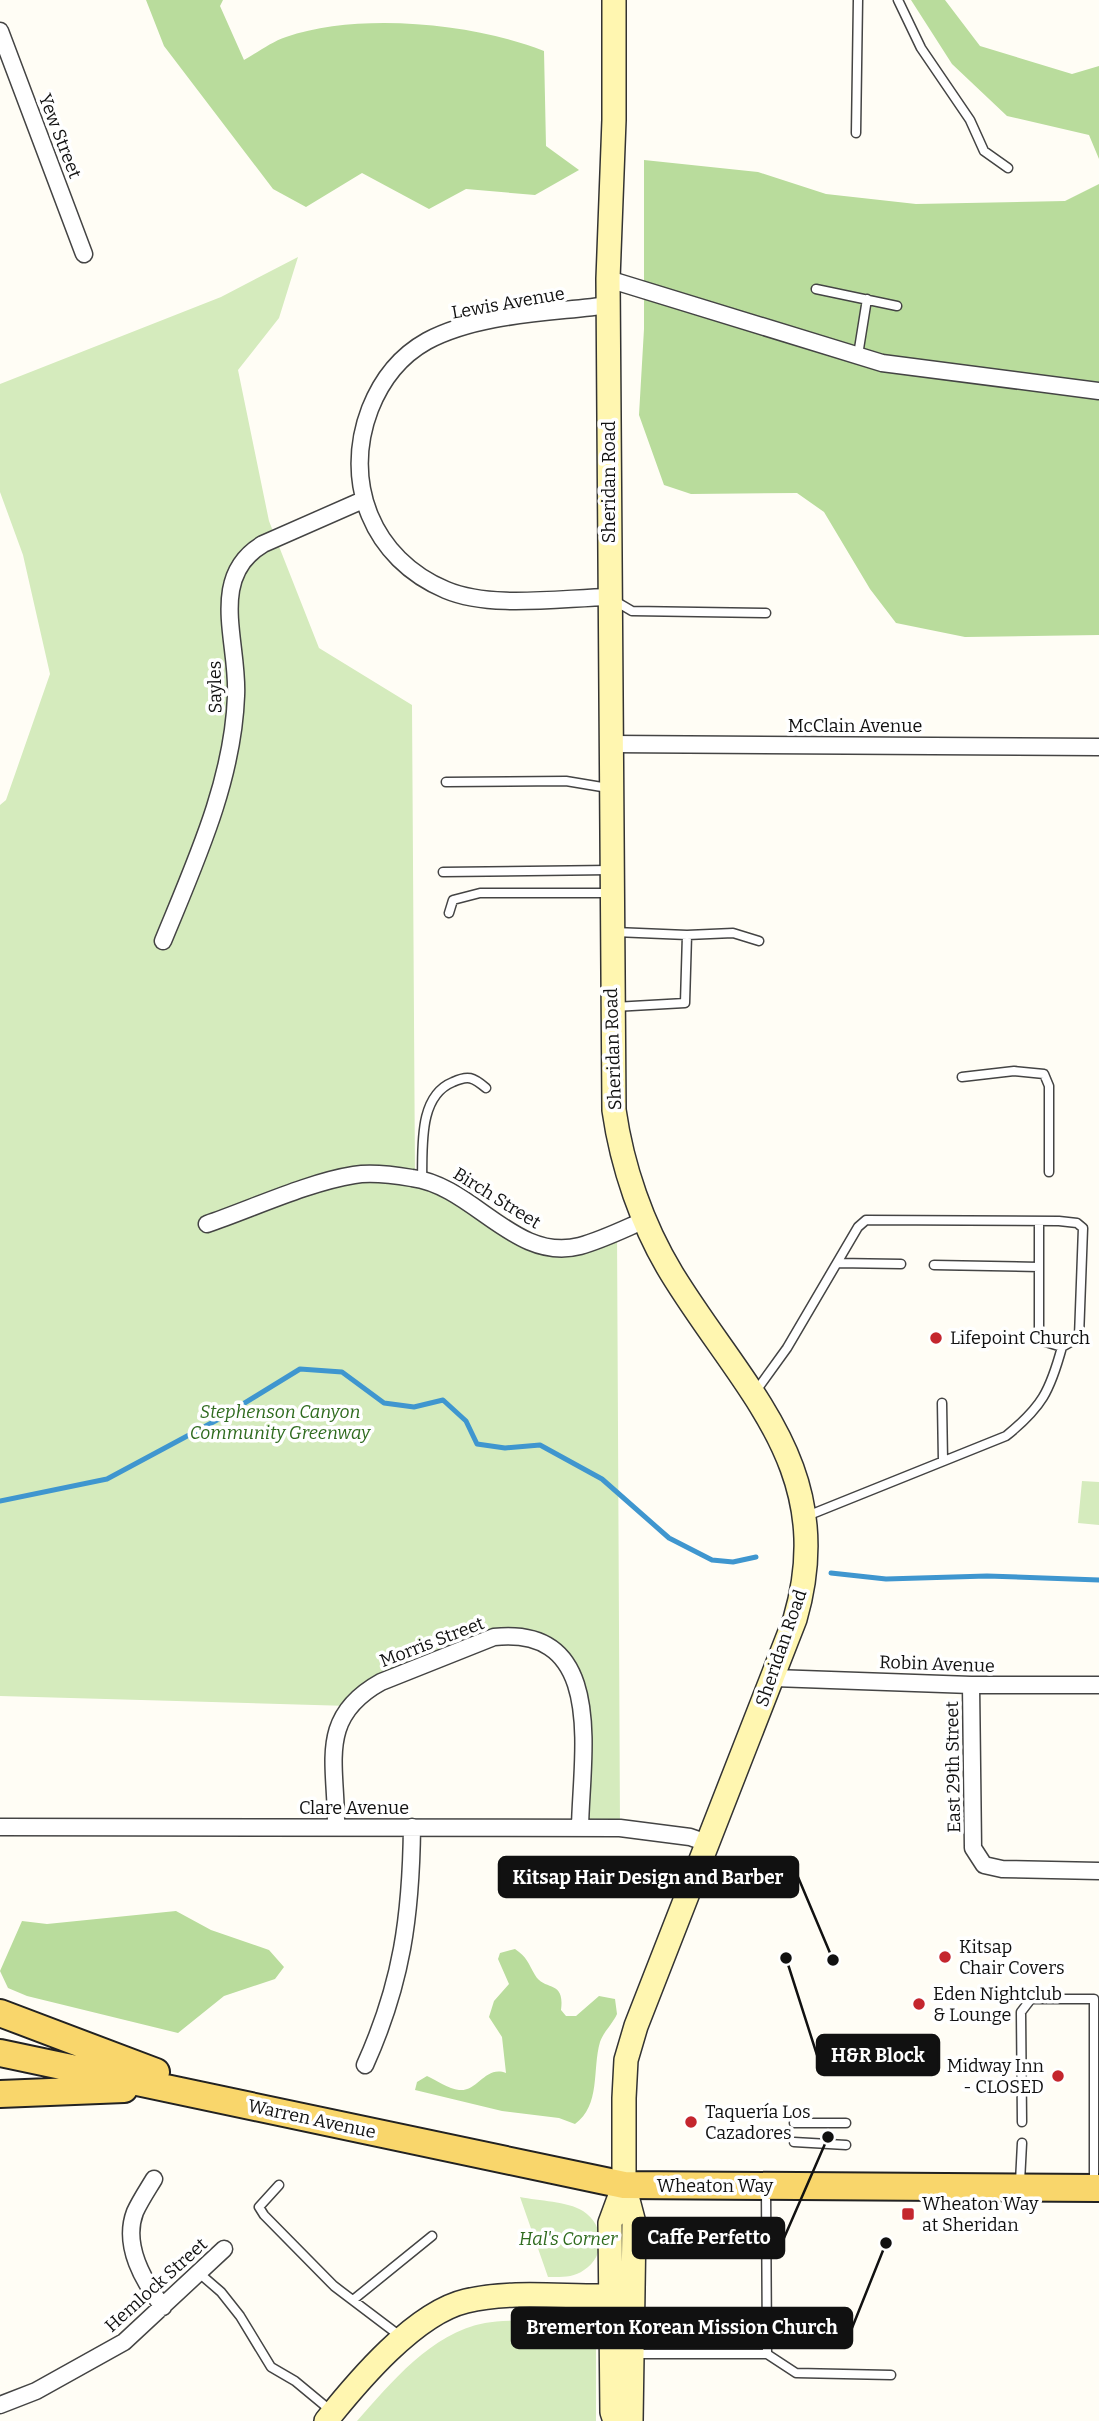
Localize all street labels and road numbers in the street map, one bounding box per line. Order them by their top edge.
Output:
street label: Yew Street [34,91,86,182]
street label: Lewis Avenue [450,282,566,324]
street label: Sheridan Road [598,420,620,543]
street label: Sayles [204,660,226,714]
street label: McClain Avenue [788,715,922,737]
street label: Sheridan Road [600,987,626,1111]
street label: Birch Street [449,1163,545,1234]
street label: Sheridan Road [751,1586,811,1710]
street label: Morris Street [377,1612,488,1672]
street label: Robin Avenue [879,1651,995,1677]
street label: East 29th Street [941,1700,965,1833]
street label: Clare Avenue [299,1797,409,1819]
street label: Warren Avenue [246,2095,378,2143]
street label: Wheaton Way [657,2175,774,2197]
street label: Hemlock Street [100,2233,212,2337]

